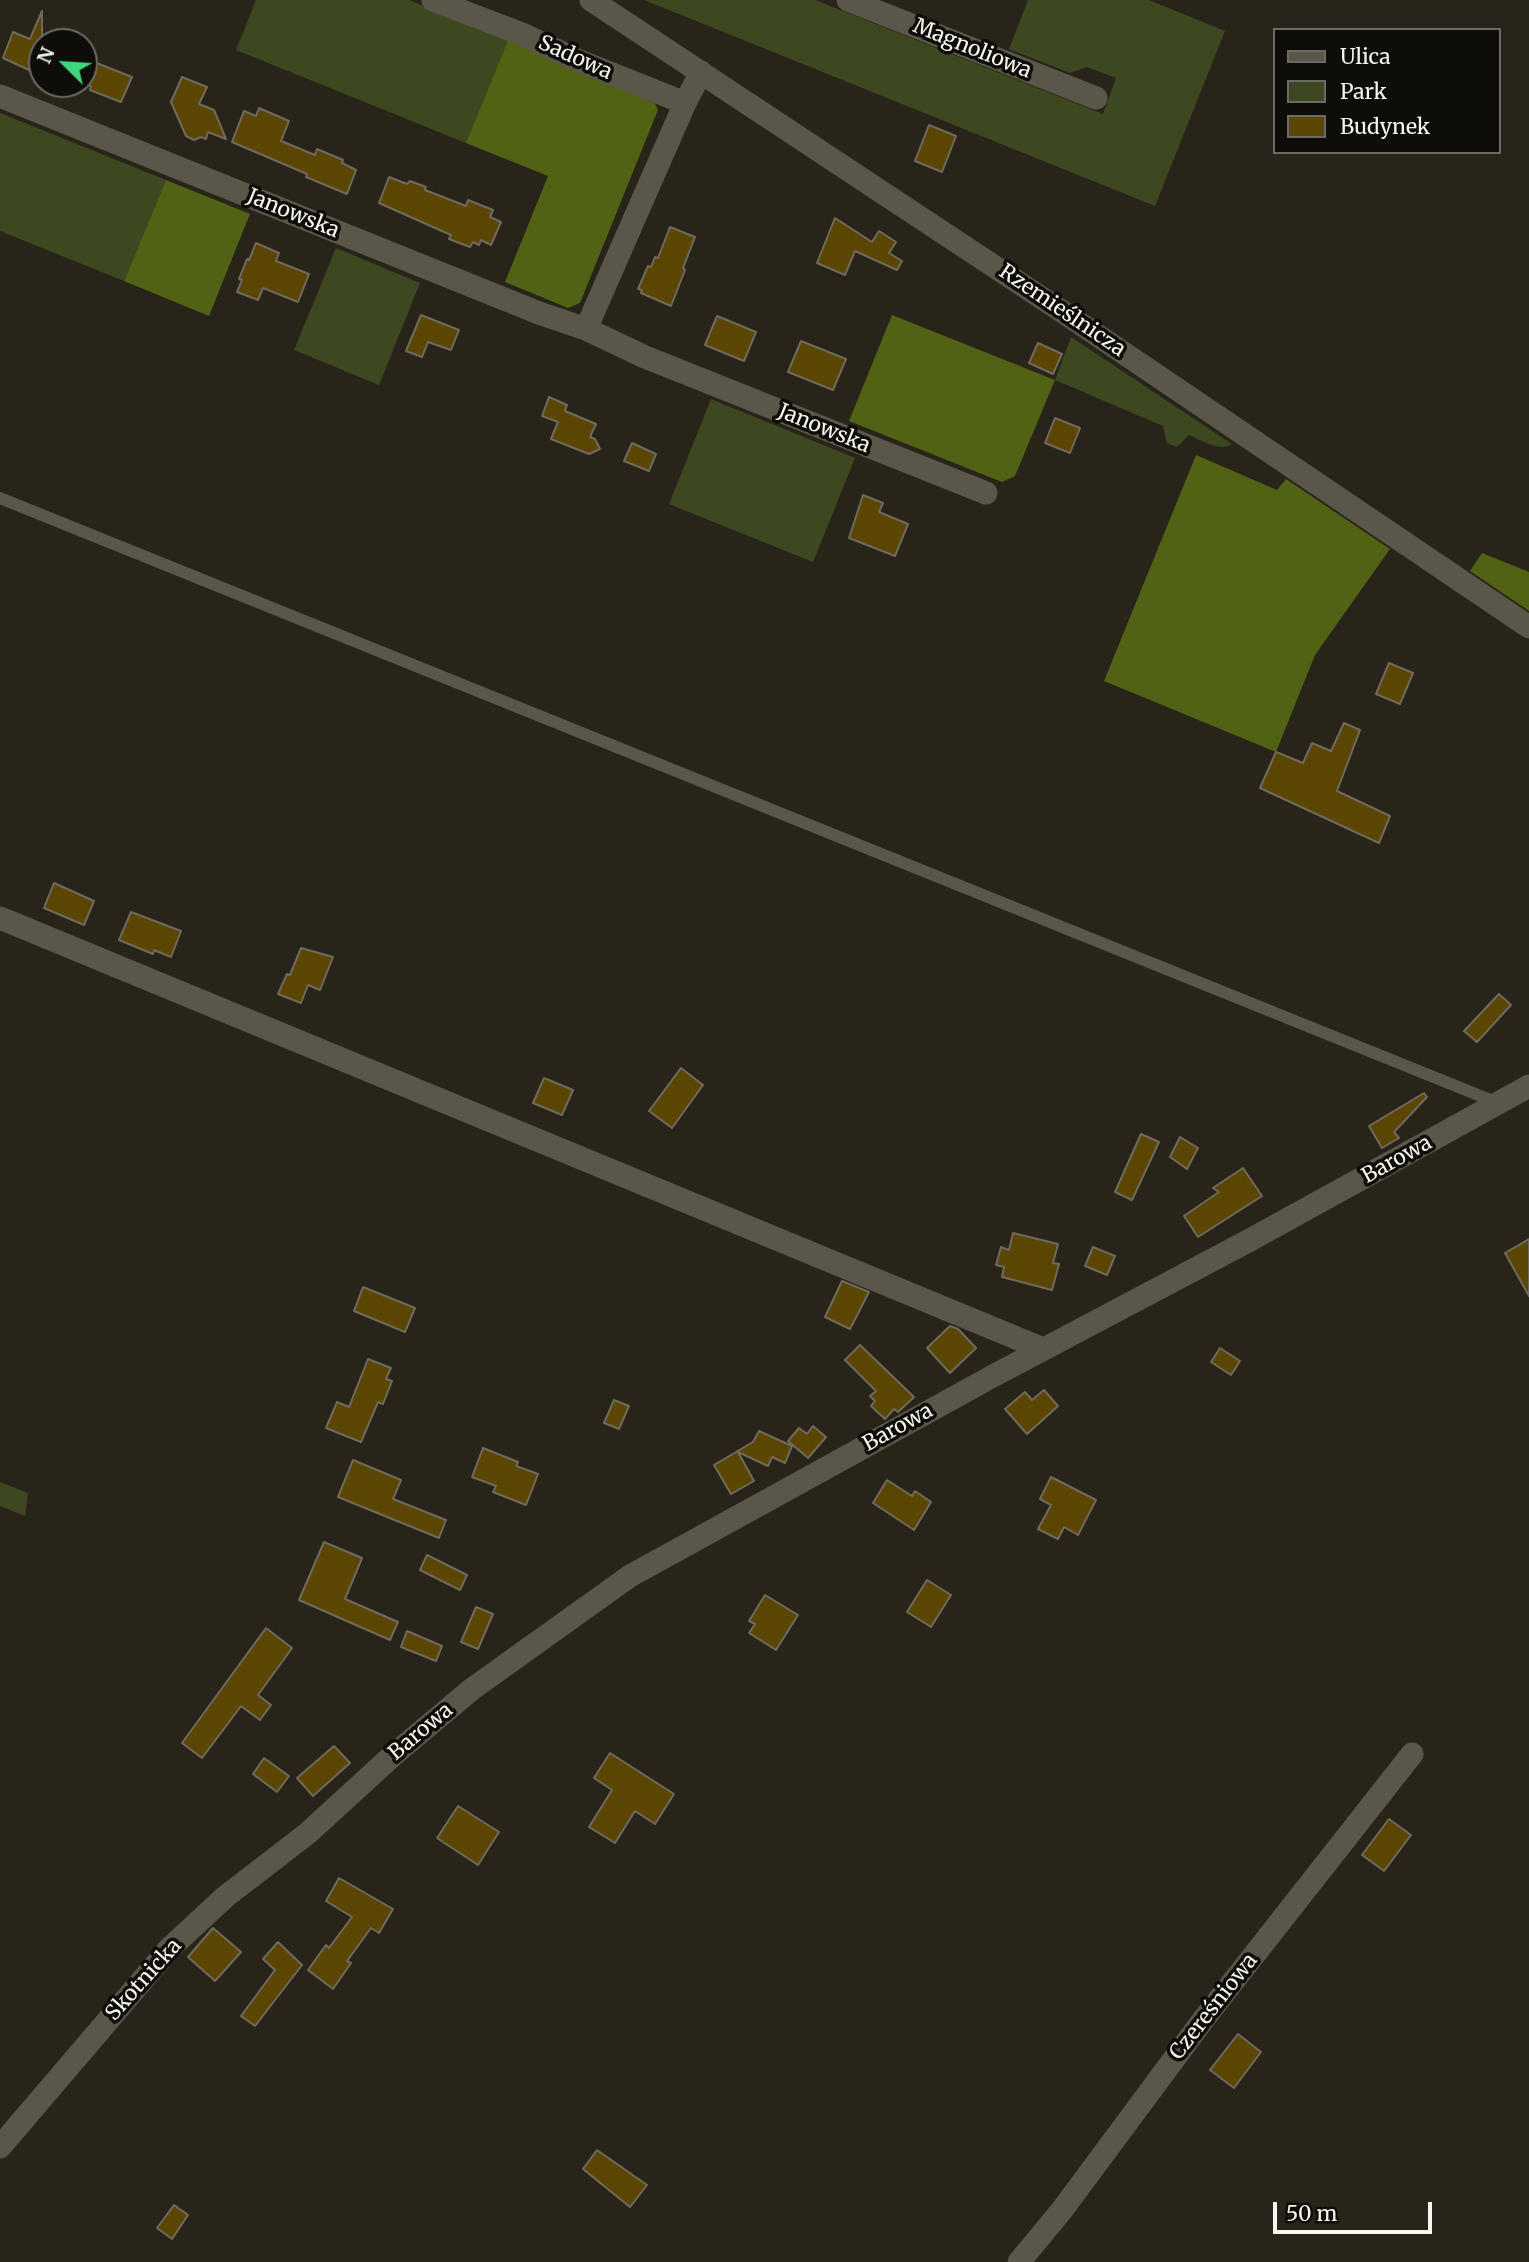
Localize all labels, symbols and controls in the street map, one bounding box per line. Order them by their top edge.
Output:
street label: Magnoliowa [909,14,1035,84]
north arrow [28,28,98,98]
legend [1274,28,1501,154]
street label: Sadowa [534,31,616,85]
text: Ulica [1340,43,1390,70]
text: N [32,44,60,67]
text: Park [1340,78,1387,105]
text: Budynek [1340,113,1430,140]
street label: Janowska [243,184,343,244]
street label: Rzemieślnicza [994,259,1130,363]
street label: Janowska [774,399,874,459]
street label: Barowa [1358,1131,1436,1189]
street label: Barowa [859,1399,937,1457]
street label: Barowa [384,1698,458,1766]
street label: Skotnicka [101,1934,187,2026]
street label: Czereśniowa [1165,1949,1263,2065]
scale bar [1277,2188,1436,2232]
text: 50 m [1286,2200,1337,2227]

